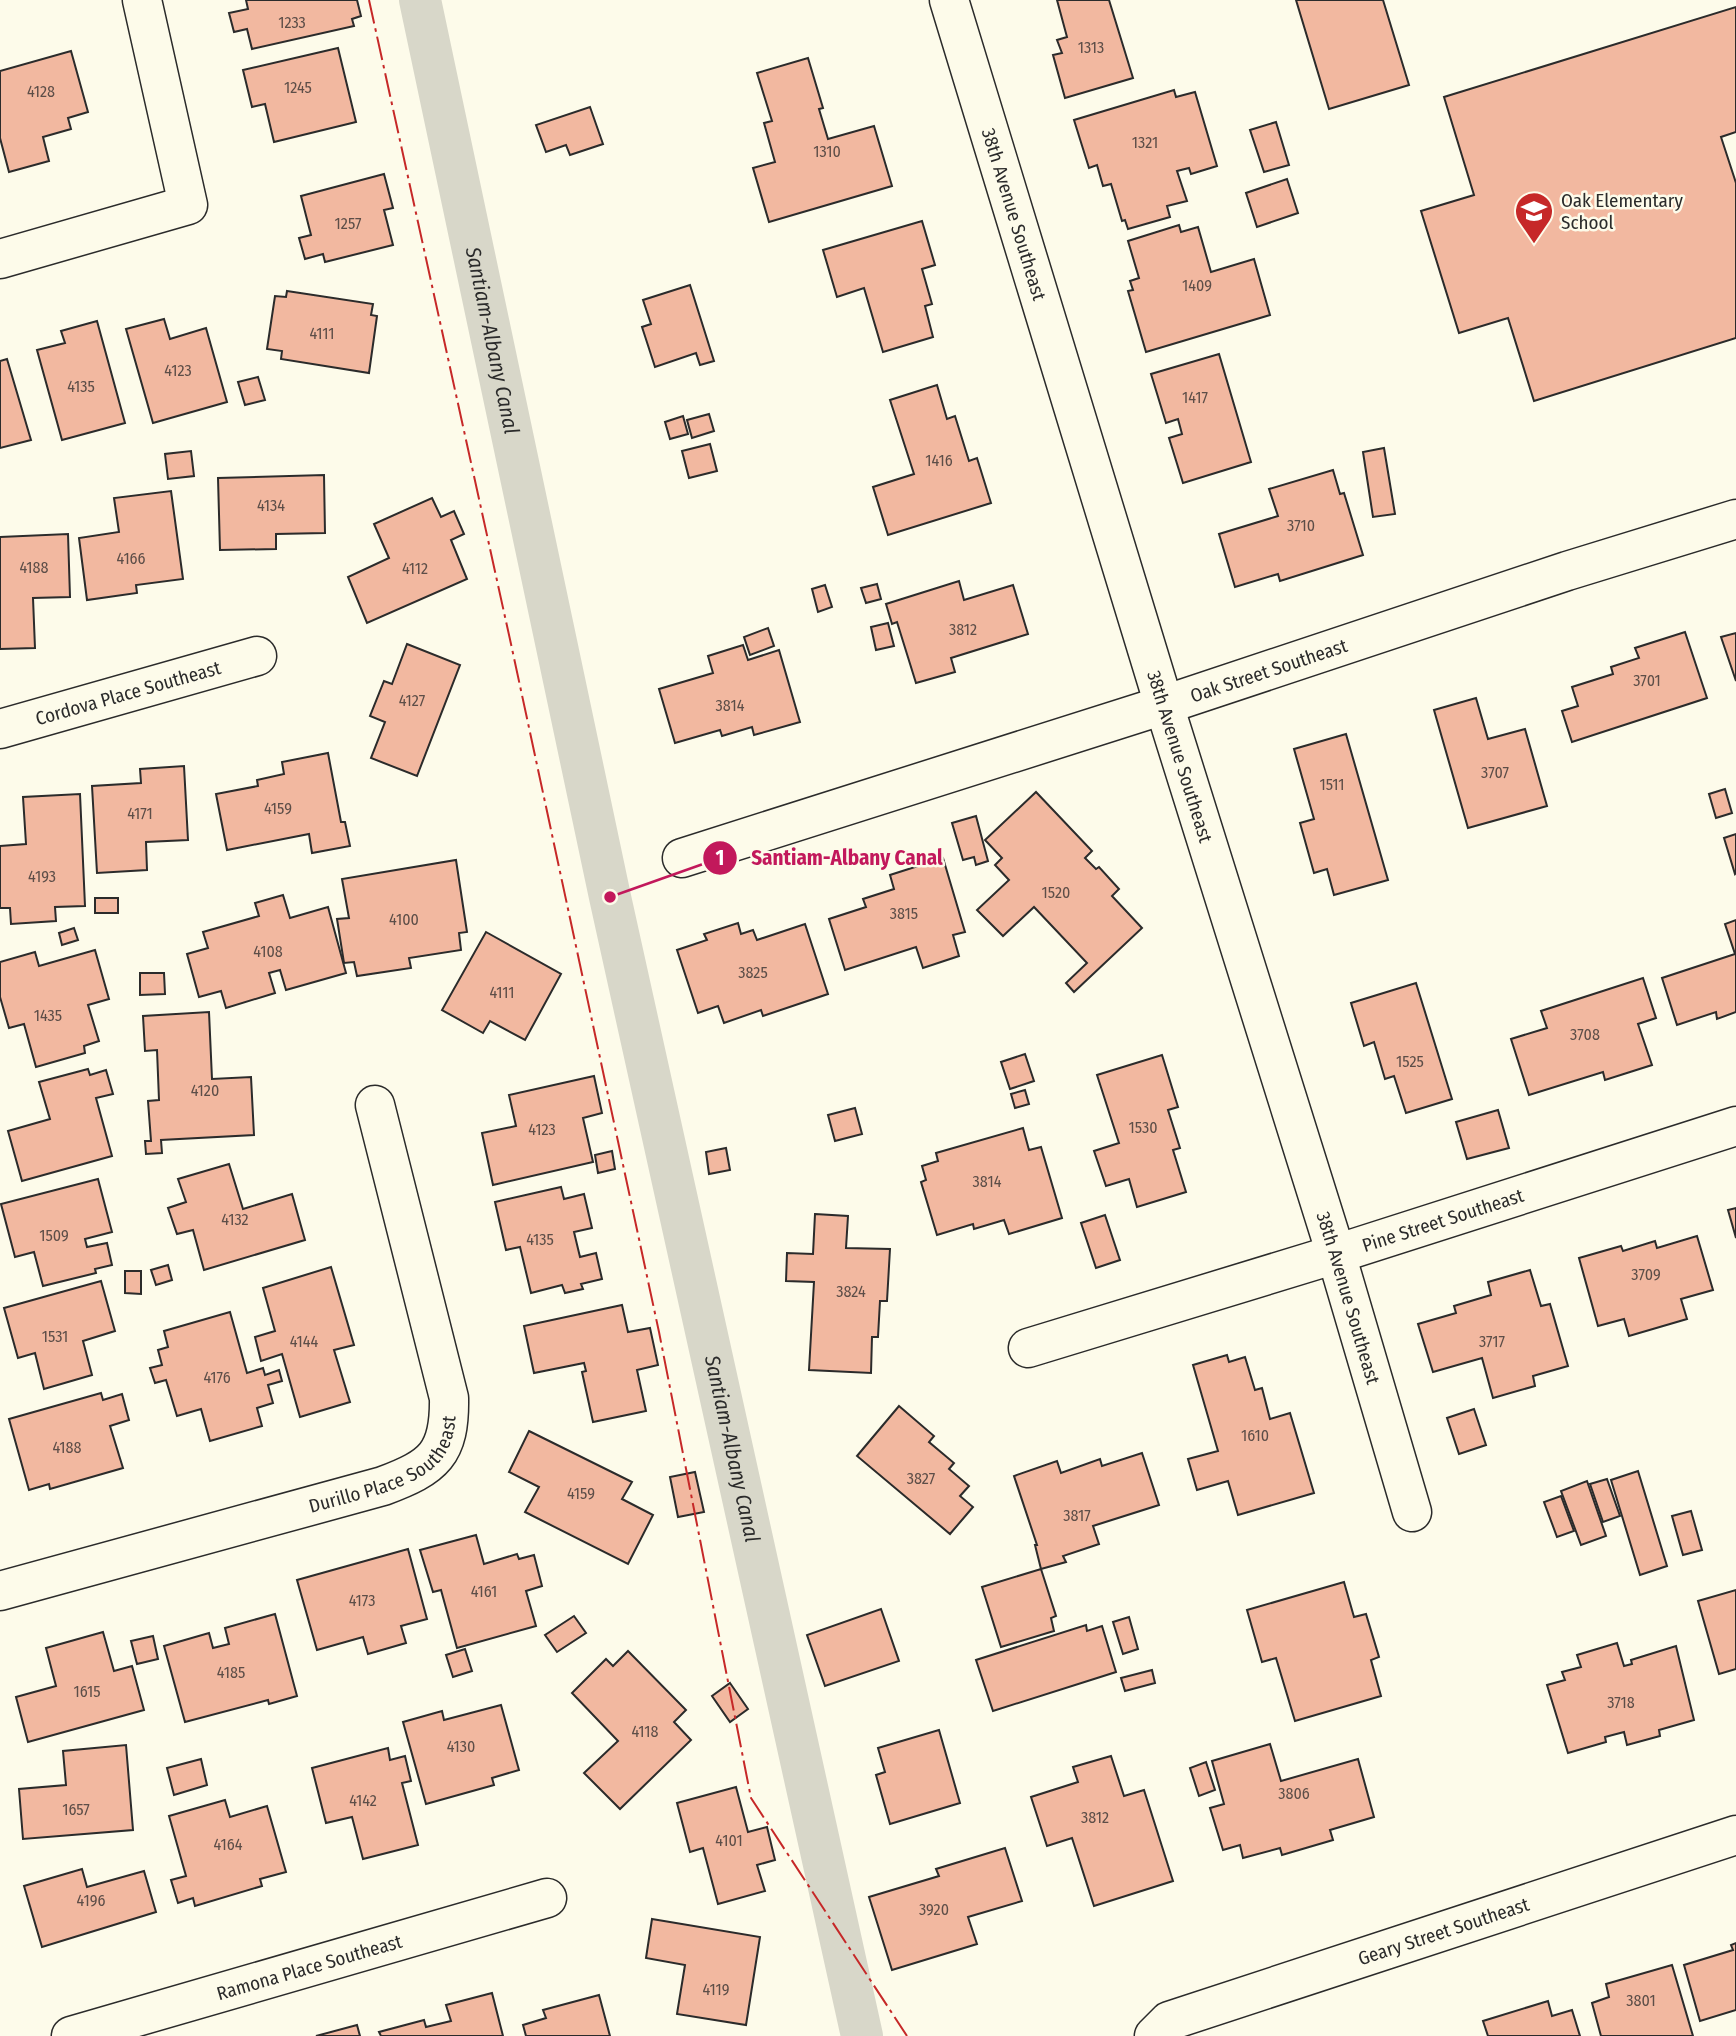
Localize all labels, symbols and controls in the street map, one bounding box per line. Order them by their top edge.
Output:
house number: 1233 [278,13,306,32]
house number: 1313 [1078,38,1104,57]
house number: 1245 [284,78,312,97]
house number: 4128 [27,82,55,101]
street label: 38th Avenue Southeast [977,125,1052,304]
house number: 1321 [1132,133,1158,152]
house number: 1310 [813,142,841,161]
place label: Oak Elementary School [1561,189,1683,234]
school or university icon: Oak Elementary School [1513,190,1555,245]
house number: 1257 [335,214,362,233]
water label: Santiam-Albany Canal [459,244,525,436]
house number: 1409 [1182,276,1212,295]
house number: 4111 [309,324,335,343]
house number: 4123 [164,361,192,380]
house number: 4135 [67,377,95,396]
house number: 1417 [1182,388,1208,407]
house number: 1416 [925,451,953,470]
house number: 4134 [257,496,285,515]
house number: 3710 [1287,516,1315,535]
house number: 4166 [117,549,146,568]
house number: 4188 [19,558,49,577]
house number: 4112 [402,559,428,578]
house number: 3812 [949,620,977,639]
street label: Oak Street Southeast [1187,633,1351,707]
street label: Cordova Place Southeast [33,655,224,730]
street label: 38th Avenue Southeast [1143,668,1218,846]
house number: 3701 [1633,671,1661,690]
house number: 4127 [399,691,426,710]
house number: 3814 [716,696,745,715]
house number: 3707 [1481,763,1510,782]
house number: 1511 [1319,775,1345,794]
house number: 4159 [264,799,292,818]
house number: 4171 [127,804,153,823]
callout: Santiam-Albany Canal [702,837,957,879]
text: 1 [716,845,724,871]
text: Santiam-Albany Canal [751,845,943,871]
house number: 4193 [28,867,56,886]
house number: 1520 [1042,883,1070,902]
house number: 3815 [890,904,918,923]
house number: 4100 [389,910,419,929]
house number: 4108 [253,942,283,961]
house number: 3825 [738,963,768,982]
house number: 4111 [489,983,515,1002]
house number: 1435 [34,1006,62,1025]
house number: 3708 [1570,1025,1600,1044]
house number: 1525 [1396,1052,1424,1071]
house number: 4120 [191,1081,219,1100]
house number: 1530 [1128,1118,1158,1137]
house number: 4123 [528,1120,556,1139]
house number: 3814 [973,1172,1002,1191]
street label: Pine Street Southeast [1359,1183,1527,1256]
street label: 38th Avenue Southeast [1312,1209,1385,1388]
house number: 4132 [221,1210,249,1229]
house number: 1509 [39,1226,69,1245]
house number: 4135 [526,1230,554,1249]
house number: 3709 [1631,1265,1661,1284]
house number: 3824 [836,1282,866,1301]
house number: 1531 [42,1327,68,1346]
house number: 4144 [290,1332,319,1351]
house number: 3717 [1479,1332,1506,1351]
water label: Santiam-Albany Canal [699,1352,765,1545]
house number: 4176 [203,1368,231,1387]
street label: Durillo Place Southeast [306,1414,460,1517]
house number: 1610 [1241,1426,1269,1445]
house number: 4188 [52,1438,82,1457]
house number: 3827 [907,1469,936,1488]
house number: 4159 [567,1484,595,1503]
house number: 3817 [1063,1506,1091,1525]
house number: 4161 [471,1582,497,1601]
house number: 4173 [349,1591,375,1610]
house number: 4185 [217,1663,245,1682]
house number: 1615 [73,1682,101,1701]
house number: 3718 [1607,1693,1635,1712]
house number: 4118 [631,1722,659,1741]
house number: 4130 [447,1737,475,1756]
house number: 3806 [1278,1784,1310,1803]
house number: 4142 [349,1791,377,1810]
house number: 1657 [62,1800,90,1819]
house number: 3812 [1081,1808,1109,1827]
house number: 4101 [715,1831,743,1850]
house number: 4164 [214,1835,243,1854]
house number: 4196 [77,1891,105,1910]
street label: Geary Street Southeast [1355,1892,1533,1970]
house number: 3920 [919,1900,949,1919]
street label: Ramona Place Southeast [214,1929,405,2005]
house number: 4119 [703,1980,730,1999]
house number: 3801 [1626,1991,1656,2010]

